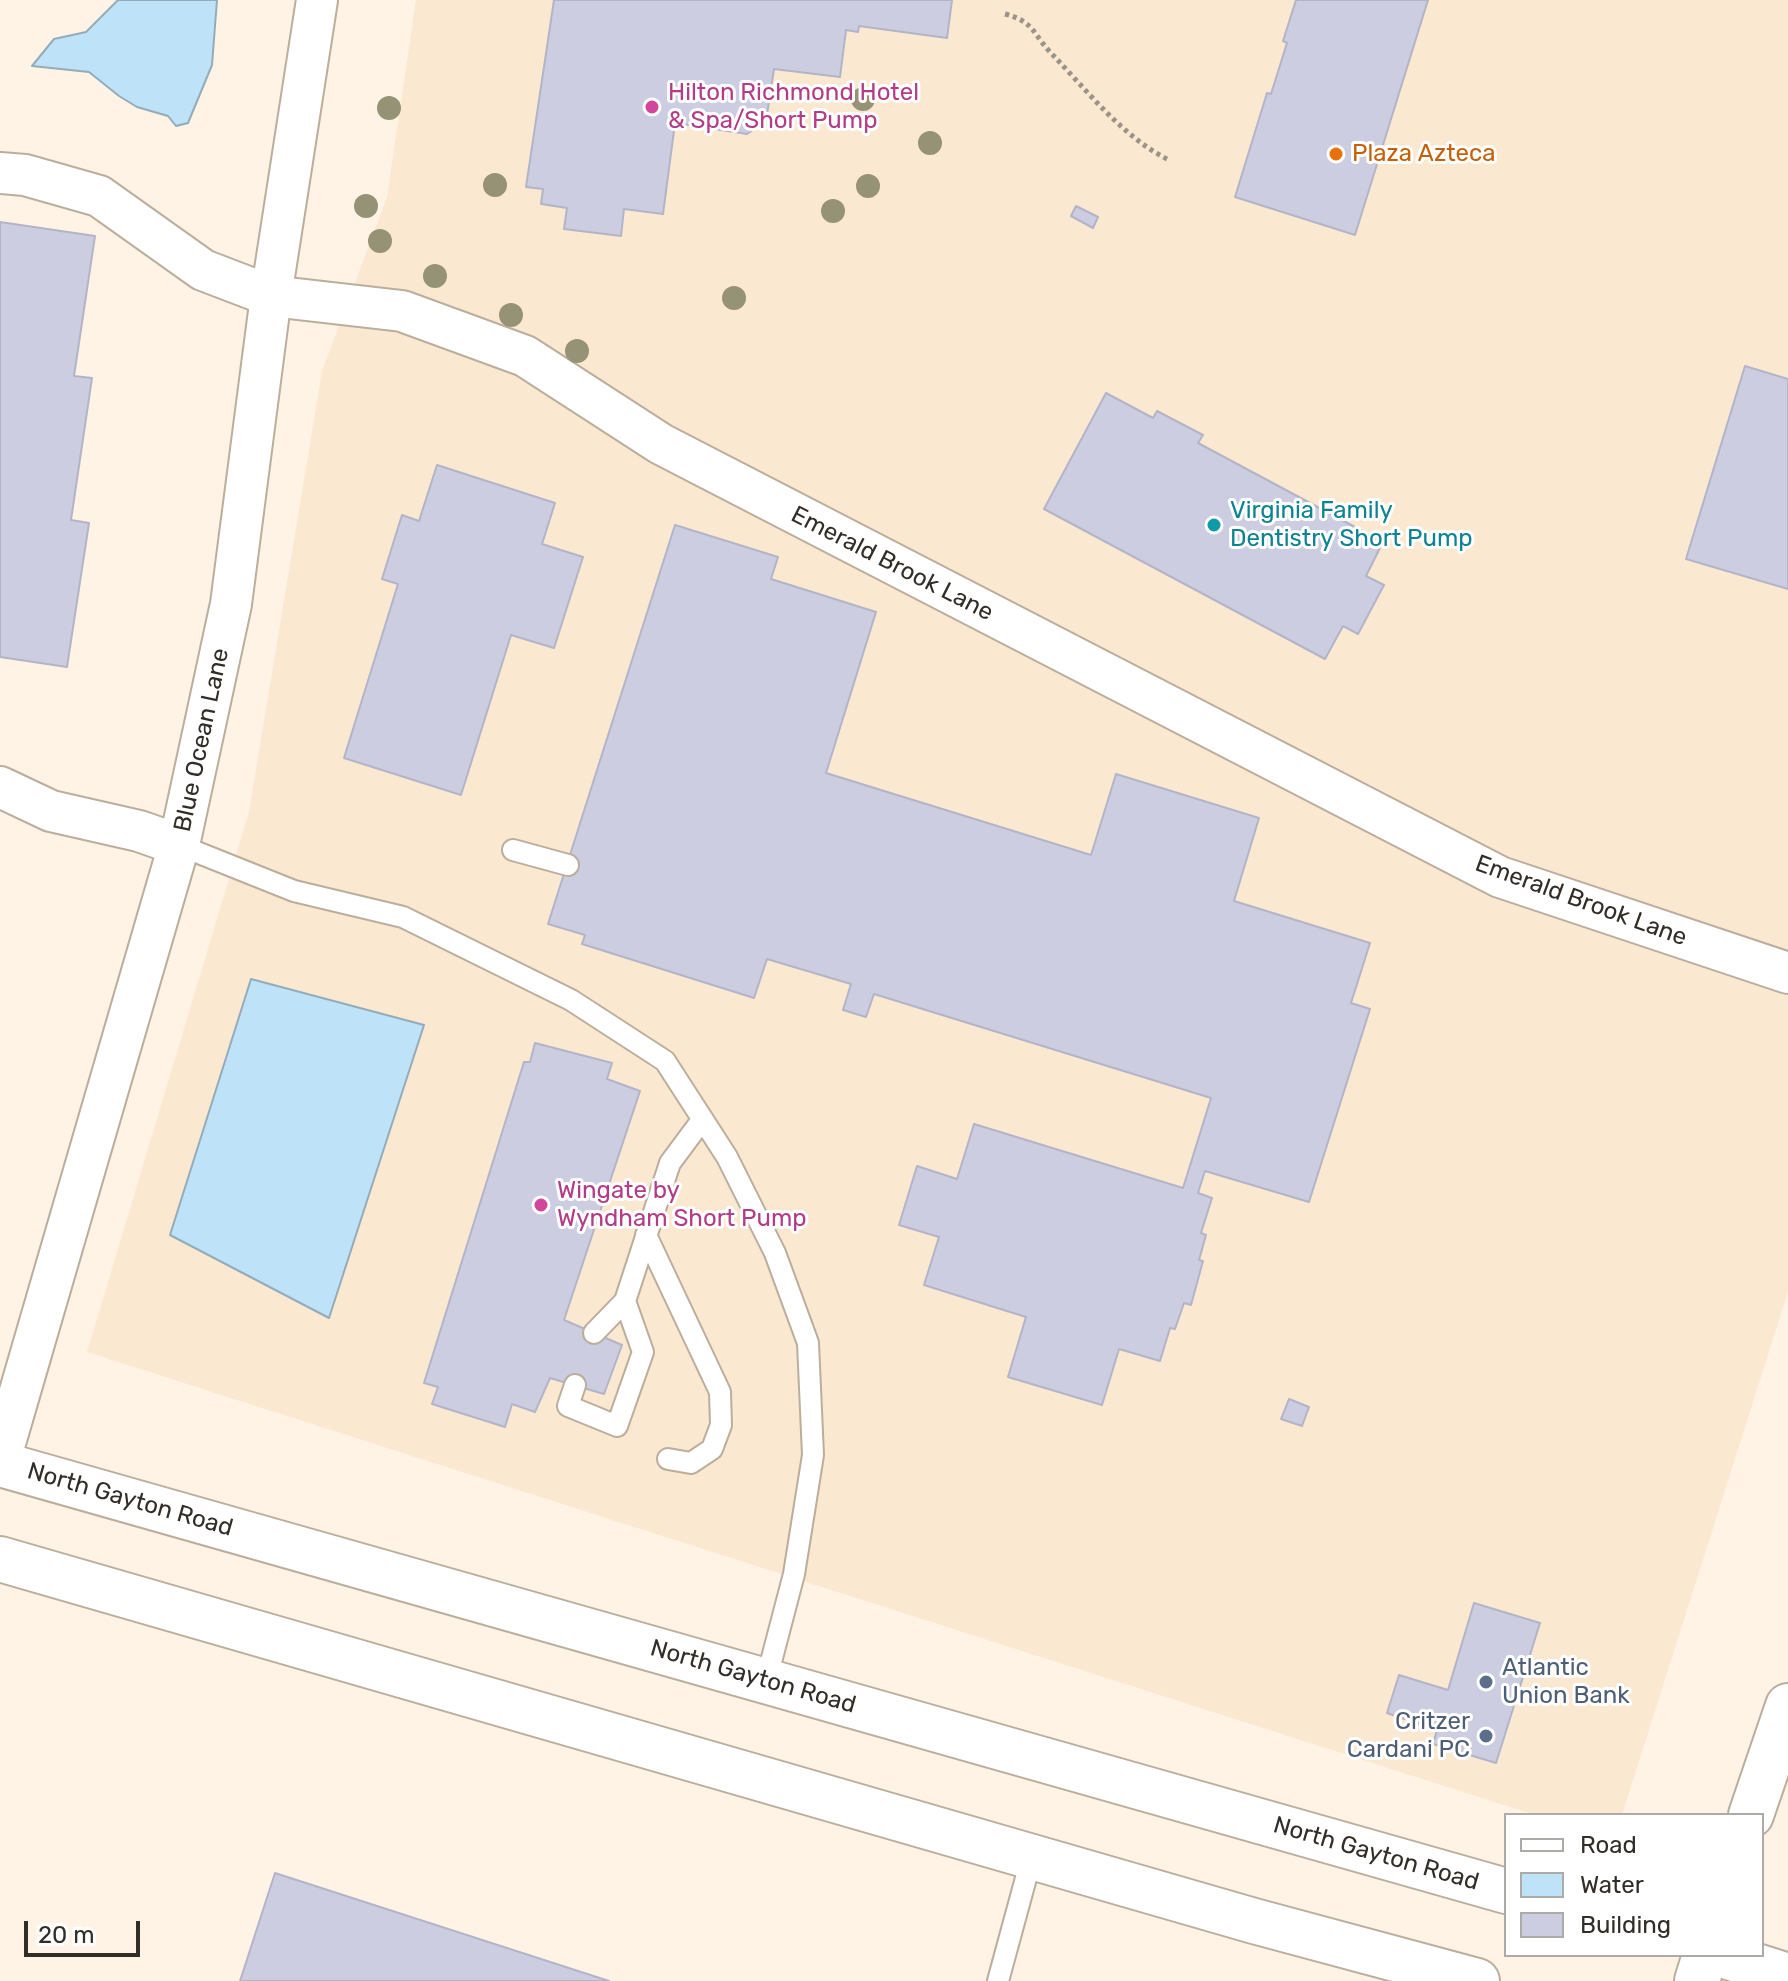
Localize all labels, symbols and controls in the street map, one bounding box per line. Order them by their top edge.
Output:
place label: Hilton Richmond Hotel & Spa/Short Pump [668,79,919,135]
marker: Hilton Richmond Hotel & Spa/Short Pump [643,98,661,116]
place label: Plaza Azteca [1352,140,1495,168]
marker: Plaza Azteca [1327,145,1345,163]
place label: Virginia Family Dentistry Short Pump [1230,497,1473,553]
street label: Emerald Brook Lane [786,501,998,627]
marker: Virginia Family Dentistry Short Pump [1205,516,1223,534]
street label: Blue Ocean Lane [168,646,236,834]
street label: Emerald Brook Lane [1471,849,1691,953]
place label: Wingate by Wyndham Short Pump [557,1177,807,1233]
marker: Wingate by Wyndham Short Pump [532,1196,550,1214]
street label: North Gayton Road [24,1457,236,1543]
street label: North Gayton Road [647,1634,859,1720]
place label: Atlantic Union Bank [1502,1654,1630,1710]
marker: Atlantic Union Bank [1477,1673,1495,1691]
place label: Critzer Cardani PC [1347,1708,1470,1764]
marker: Critzer Cardani PC [1477,1727,1495,1745]
street label: North Gayton Road [1270,1811,1482,1897]
legend [1504,1813,1764,1957]
text: Road [1580,1831,1637,1859]
text: Water [1580,1871,1644,1899]
scale bar [28,1905,144,1955]
text: Building [1580,1911,1671,1939]
text: 20 m [38,1921,95,1949]

